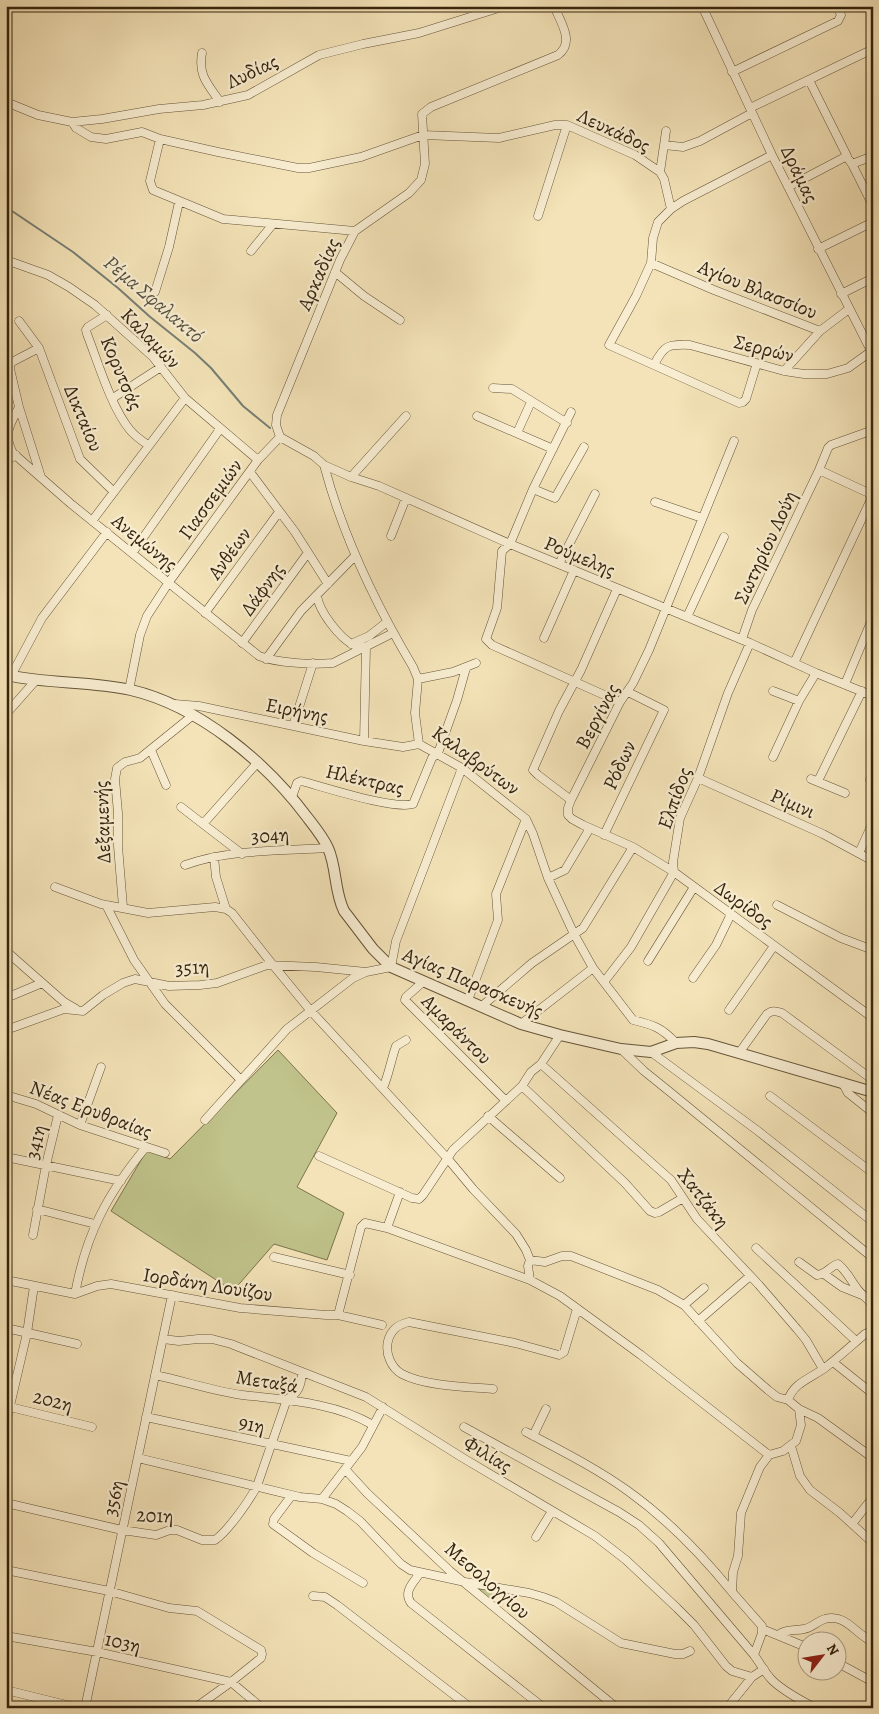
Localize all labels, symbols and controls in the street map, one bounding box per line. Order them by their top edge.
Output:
street label: Λυδίας [221,48,282,95]
street label: Λευκάδος [572,101,655,159]
street label: Δράμας [774,141,825,207]
street label: Αρκαδίας [290,234,346,315]
water label: Ρέμα Σφαλακτό [98,249,210,349]
street label: Αγίου Βλασσίου [693,253,821,326]
street label: Καλαμών [115,302,187,375]
street label: Σερρών [731,328,796,369]
street label: Κορυτσάς [94,332,149,414]
street label: Δικταίου [57,381,110,456]
street label: Γιασσεμιών [172,454,249,545]
street label: Σωτηρίου Λούη [727,486,803,608]
street label: Ανεμώνης [105,507,183,577]
street label: Ανθέων [201,522,257,586]
street label: Ρούμελης [540,529,620,584]
street label: Δάφνης [234,557,291,621]
street label: Βεργίνας [569,679,626,754]
street label: Ειρήνης [263,691,331,730]
street label: Καλαβρύτων [426,719,525,801]
street label: Ρόδων [596,736,643,794]
street label: Ηλέκτρας [323,757,407,802]
street label: Ελπίδος [651,763,698,833]
street label: Δεξαμενής [88,780,117,864]
street label: Ρίμινι [766,782,820,825]
street label: 304η [250,821,290,850]
street label: Δωρίδος [709,874,778,935]
street label: Αγίας Παρασκευής [398,940,547,1024]
street label: 351η [174,953,210,982]
street label: Αμαράντου [415,988,498,1070]
street label: Νέας Ερυθραίας [26,1074,156,1145]
street label: 341η [18,1122,53,1162]
street label: Χατζάκη [671,1162,736,1234]
street label: Ιορδάνη Λουίζου [141,1261,275,1308]
street label: Μεταξά [234,1363,300,1400]
street label: 202η [30,1383,76,1418]
street label: 91η [236,1409,268,1440]
street label: Φιλίας [458,1429,517,1479]
street label: 356η [96,1477,130,1519]
street label: 201η [136,1501,174,1530]
street label: Μεσολογγίου [439,1536,536,1625]
street label: 103η [102,1625,144,1660]
north arrow [796,1632,846,1682]
text: N [822,1640,843,1659]

